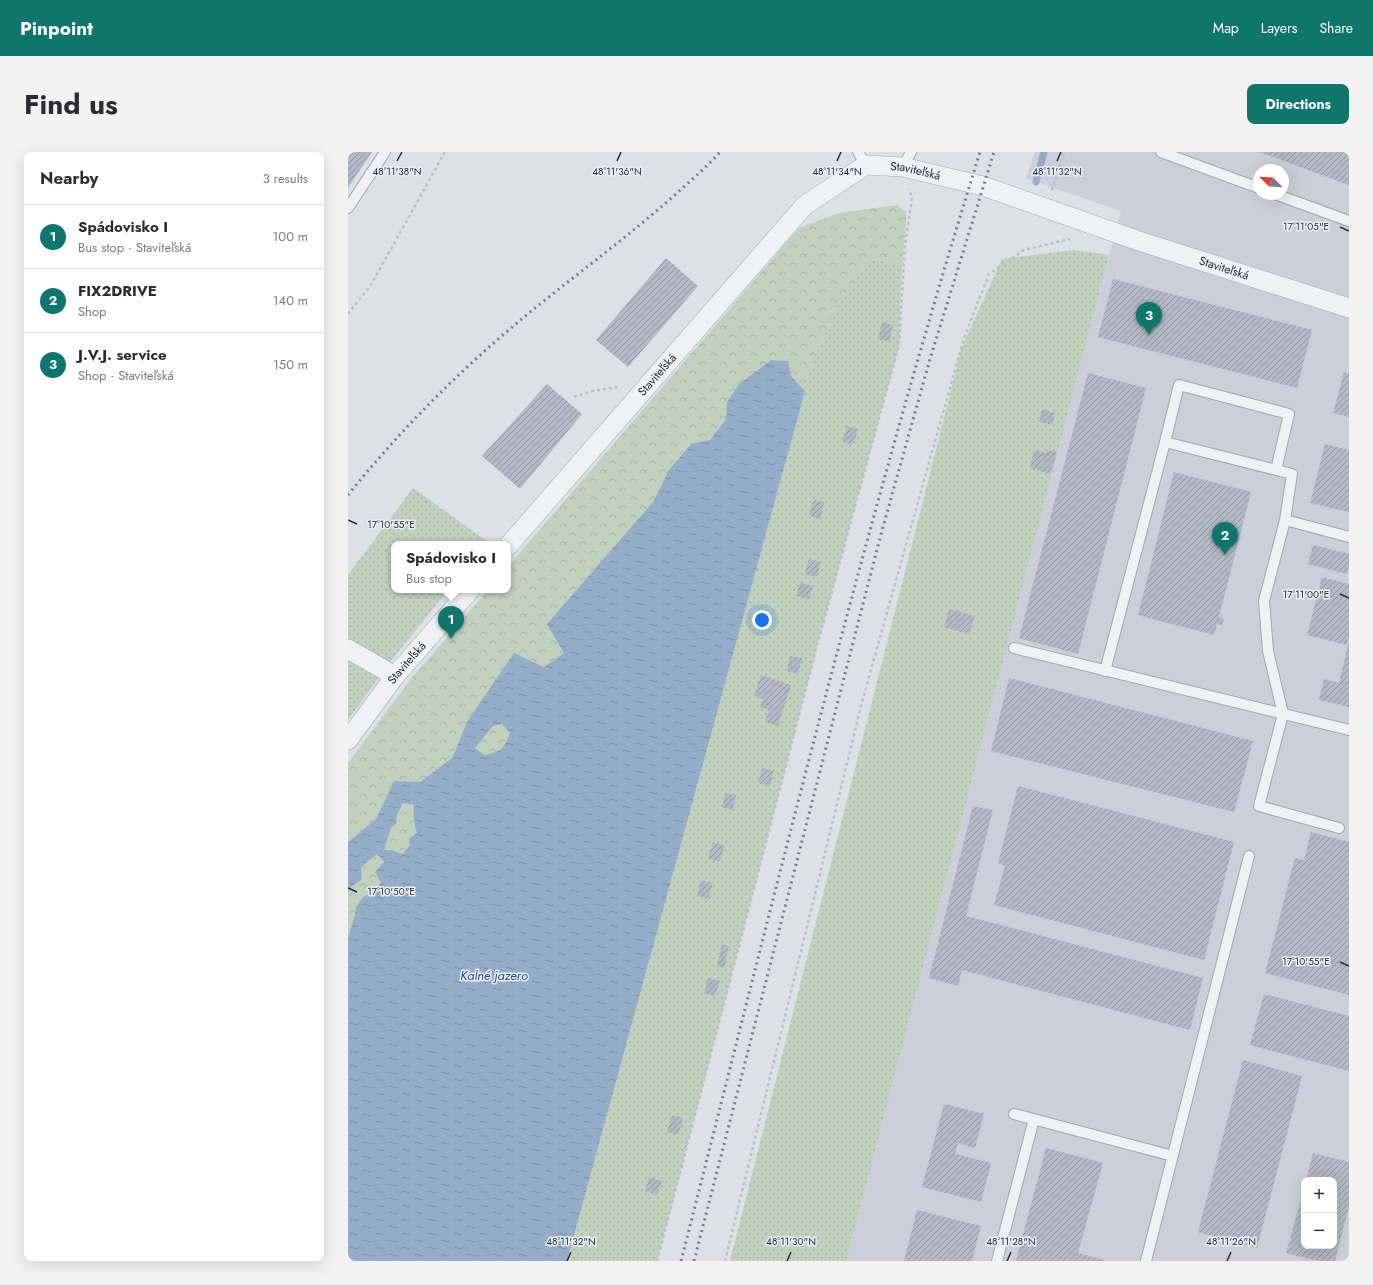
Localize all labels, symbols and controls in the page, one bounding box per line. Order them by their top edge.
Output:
text: Pinpoint [20,15,93,42]
text: Map [1213,18,1239,38]
text: Layers [1261,18,1297,38]
text: Share [1319,18,1353,38]
text: Find us [24,84,118,125]
button: Directions [1247,84,1349,124]
street label: Staviteľská [890,157,943,185]
text: 48°11'38"N [372,164,422,179]
text: 48°11'36"N [592,164,642,179]
text: 48°11'34"N [812,164,862,179]
text: 48°11'32"N [1032,164,1082,179]
north arrow [1253,164,1289,200]
text: Nearby [40,166,98,190]
text: 3 results [263,169,308,188]
text: Spádovisko I [78,216,168,238]
text: 17°11'05"E [1283,219,1329,234]
text: 1 [50,227,56,246]
text: 100 m [273,227,308,246]
text: Bus stop · Staviteľská [78,238,191,257]
street label: Staviteľská [1197,252,1251,285]
text: FIX2DRIVE [78,280,157,302]
text: 2 [49,291,57,310]
text: 140 m [273,291,308,310]
text: Shop [78,302,106,321]
pin: 3 [1136,302,1162,335]
text: J.V.J. service [78,344,167,366]
street label: Staviteľská [633,349,681,400]
text: 3 [49,355,57,374]
text: 150 m [273,355,308,374]
text: Shop · Staviteľská [78,366,174,385]
text: 17°10'55"E [367,517,415,532]
pin: 2 [1212,522,1238,555]
popup [391,541,511,593]
text: Spádovisko I [406,547,496,569]
text: Bus stop [406,569,452,588]
text: 17°11'00"E [1283,587,1329,602]
pin: 1 [438,606,464,639]
your location [752,610,772,630]
street label: Staviteľská [383,637,430,688]
text: 17°10'50"E [367,884,415,899]
text: 17°10'55"E [1282,954,1330,969]
water label: Kalné jazero [460,966,528,985]
map controls [1301,1177,1337,1249]
button: + [1301,1177,1337,1213]
button: − [1301,1213,1337,1249]
text: 48°11'32"N [546,1234,596,1249]
text: 48°11'30"N [766,1234,816,1249]
text: 48°11'28"N [986,1234,1036,1249]
text: 48°11'26"N [1206,1234,1256,1249]

